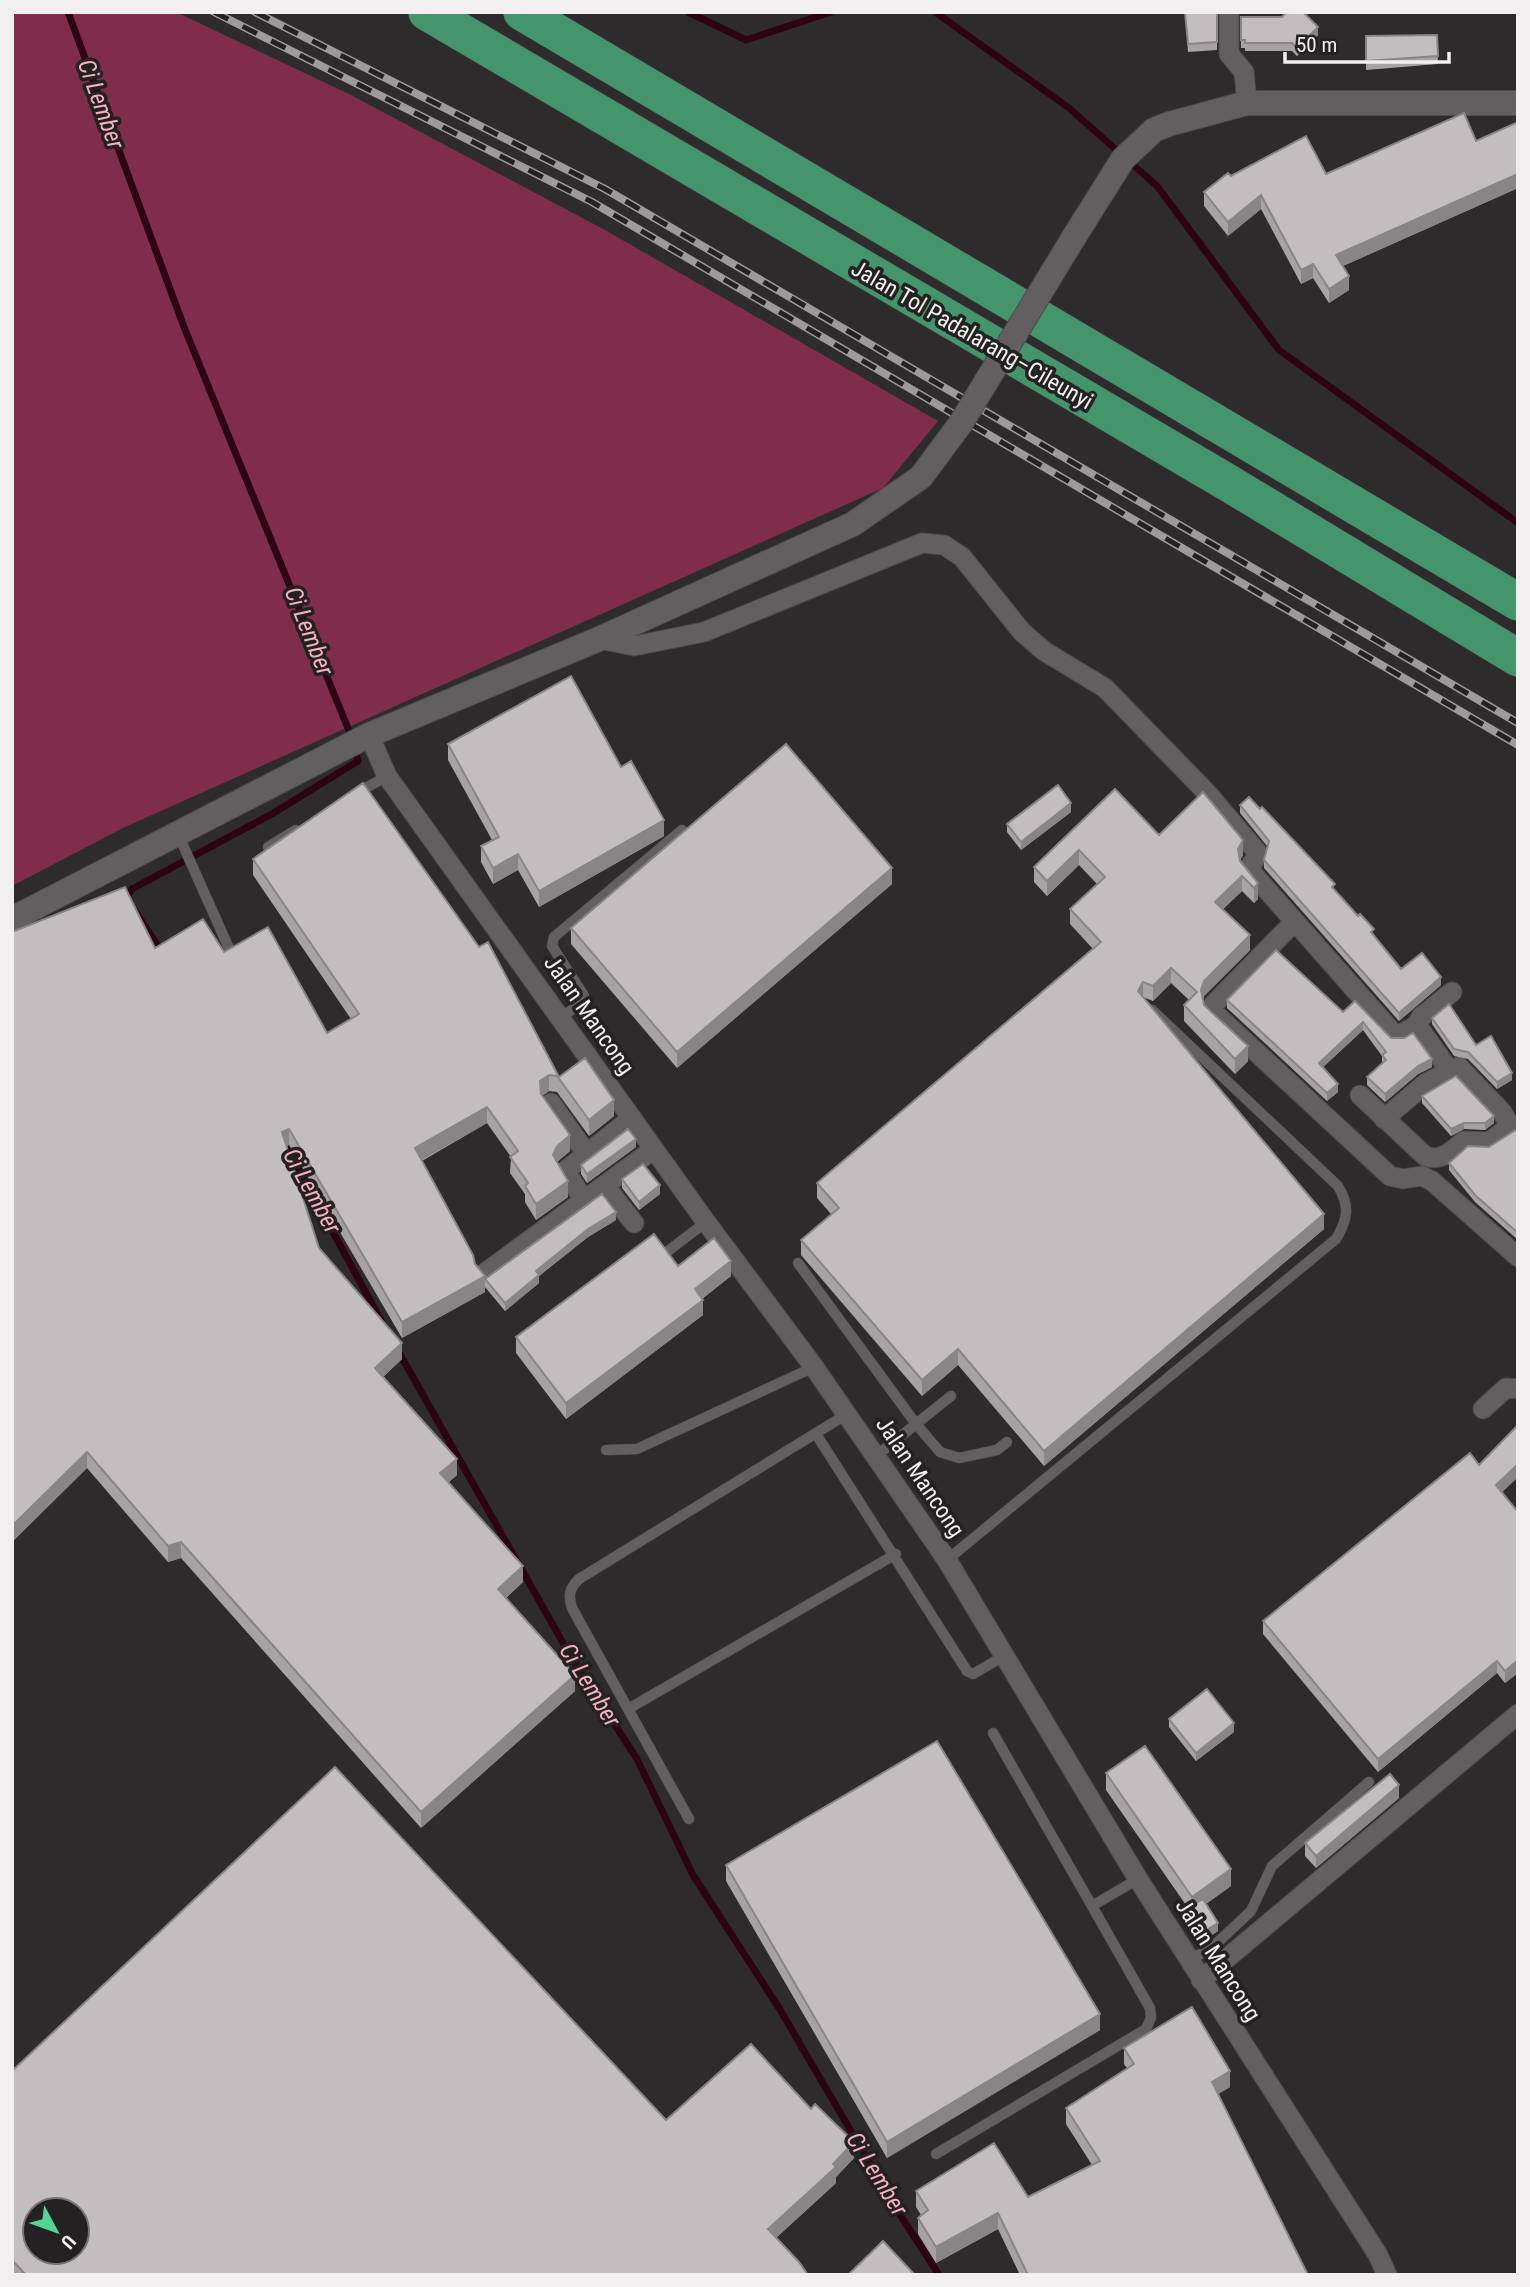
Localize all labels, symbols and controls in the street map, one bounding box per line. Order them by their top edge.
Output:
scale bar [1285,21,1450,65]
text: 50 m [1296,33,1337,57]
water label: Ci Lember [72,56,130,153]
street label: Jalan Tol Padalarang–Cileunyi [846,255,1098,415]
water label: Ci Lember [279,583,340,680]
street label: Jalan Mancong [538,950,640,1080]
water label: Ci Lember [277,1144,347,1239]
street label: Jalan Mancong [870,1412,970,1542]
water label: Ci Lember [553,1638,627,1733]
street label: Jalan Mancong [1170,1894,1266,2026]
water label: Ci Lember [840,2127,914,2222]
north arrow [21,2196,91,2266]
text: U [56,2230,81,2253]

